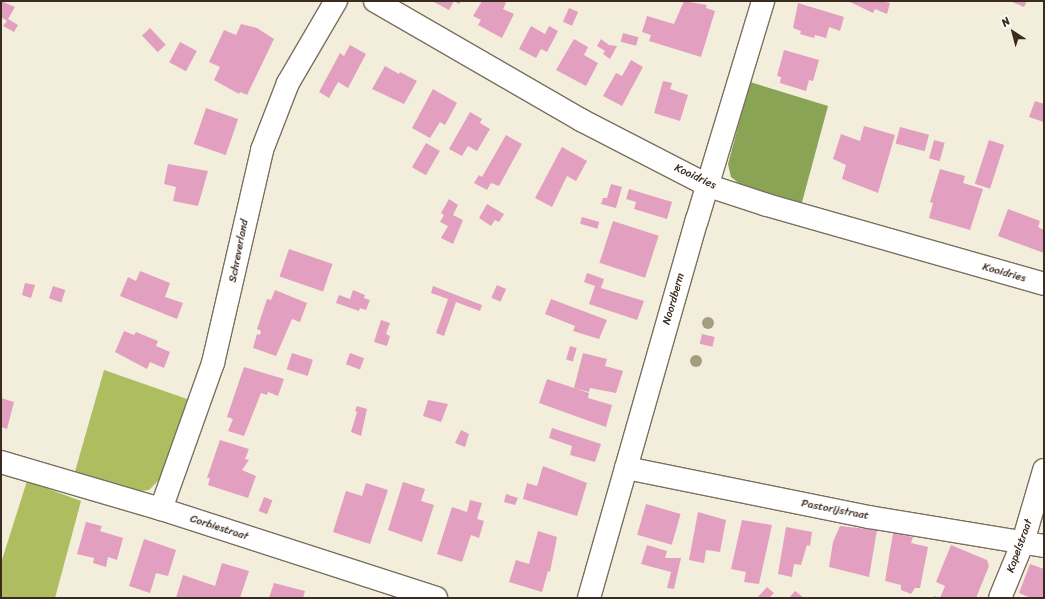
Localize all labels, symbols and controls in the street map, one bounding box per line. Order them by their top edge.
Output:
north arrow [993,12,1033,52]
text: N [997,12,1014,32]
street label: Kooidries [672,162,718,192]
street label: Schreverland [226,218,252,284]
street label: Kooidries [981,261,1027,285]
street label: Noordberm [660,272,688,326]
street label: Pastorijstraat [800,497,870,523]
street label: Corbiestraat [188,512,250,544]
street label: Kapelstraat [1004,517,1036,575]

